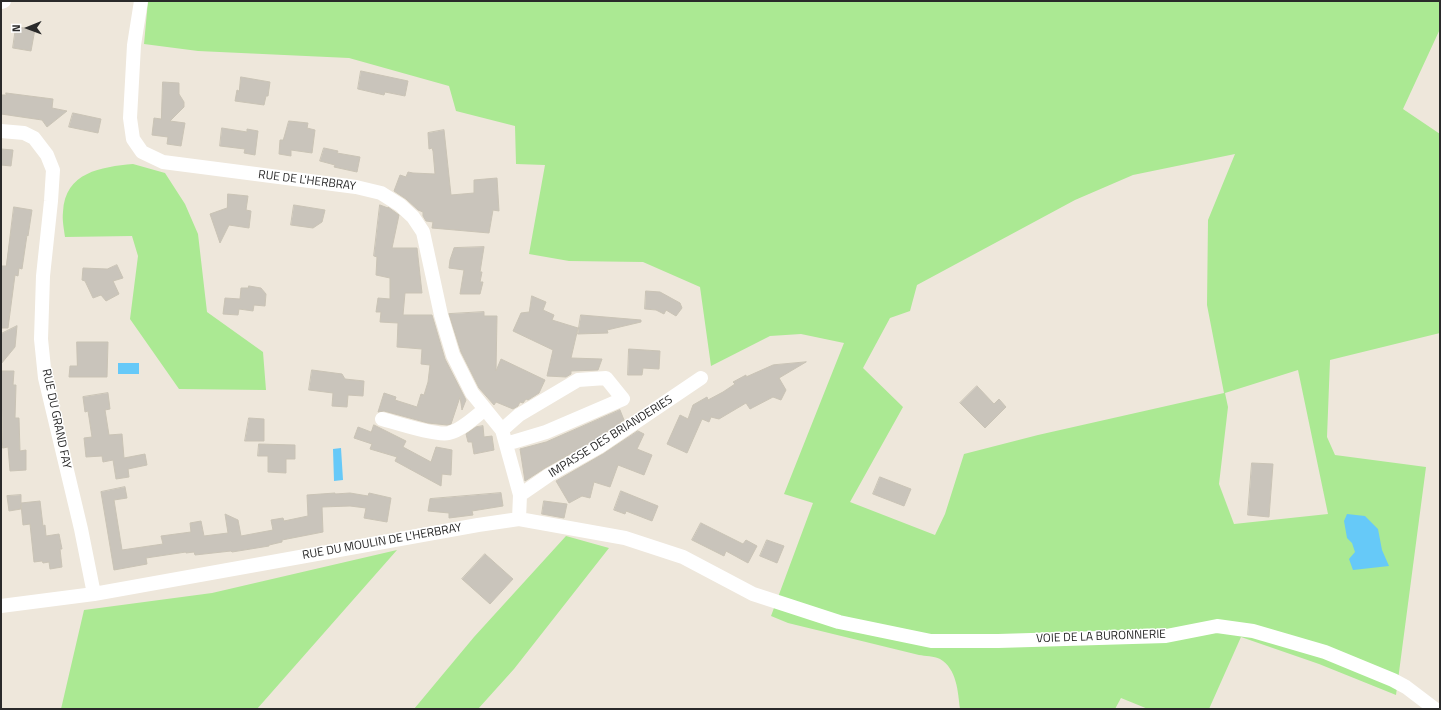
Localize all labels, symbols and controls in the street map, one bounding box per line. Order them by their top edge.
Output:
north arrow [8,8,48,48]
text: N [8,24,24,32]
street label: RUE DE L'HERBRAY [257,168,357,194]
street label: RUE DU GRAND FAY [38,368,74,470]
street label: IMPASSE DES BRIANDERIES [546,393,676,481]
street label: RUE DU MOULIN DE L'HERBRAY [301,521,463,563]
street label: VOIE DE LA BURONNERIE [1036,628,1166,646]

